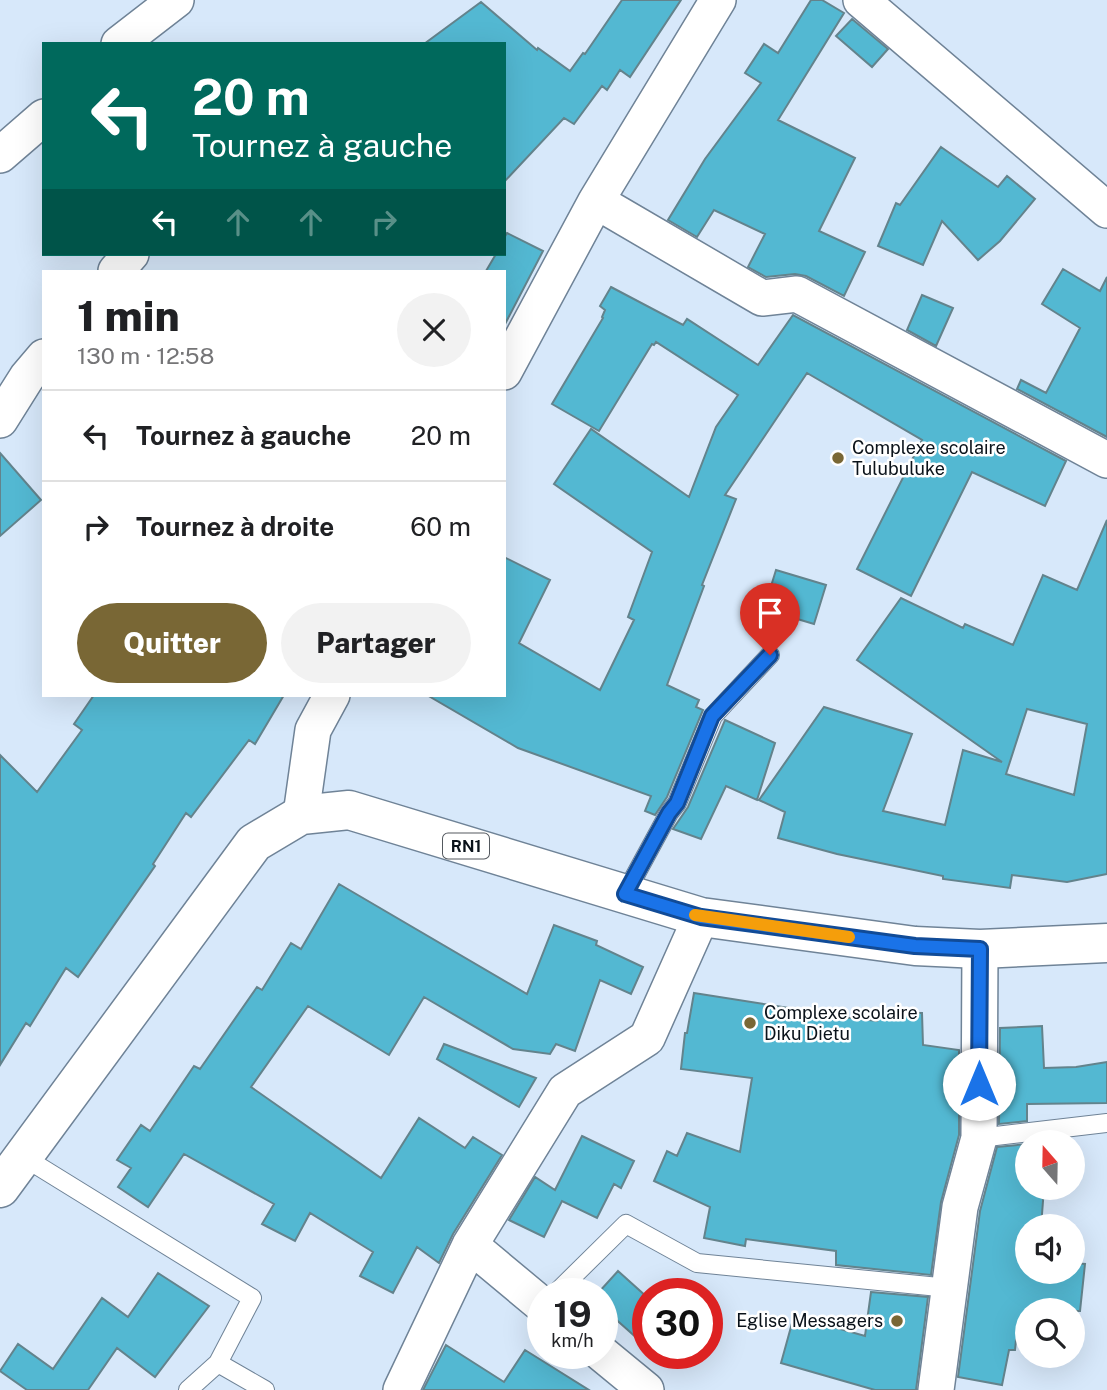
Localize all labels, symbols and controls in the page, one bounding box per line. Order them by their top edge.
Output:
text: 20 m [192,68,310,126]
icon: left [77,70,168,161]
text: Tournez à gauche [192,127,452,164]
icon: left [146,203,184,241]
icon: ahead [219,203,257,241]
icon: ahead [292,203,330,241]
icon: right [365,203,403,241]
text: 1 min [77,291,180,340]
button: close [397,293,471,367]
text: 130 m · 12:58 [77,342,214,369]
icon: left [77,417,115,455]
text: Tournez à gauche [136,420,351,451]
text: 20 m [411,420,471,451]
place label: Complexe scolaire Tulubuluke [852,437,1006,479]
marker: Complexe scolaire Tulubuluke [830,450,846,466]
icon: right [77,508,115,546]
text: Tournez à droite [136,511,334,542]
text: 60 m [410,511,471,542]
pin [740,583,800,655]
icon: arrive [751,594,789,632]
button: Quitter [77,603,267,683]
button: Partager [281,603,471,683]
road number: RN1 [443,834,489,859]
place label: Complexe scolaire Diku Dietu [764,1002,918,1044]
marker: Complexe scolaire Diku Dietu [742,1015,758,1031]
position arrow [942,1047,1016,1121]
north arrow [1015,1130,1085,1200]
map controls [1015,1130,1085,1368]
button: sound [1015,1214,1085,1284]
speed limit sign: 30 [632,1278,723,1369]
text: 19 [553,1294,592,1335]
button: search [1015,1298,1085,1368]
place label: Eglise Messagers [736,1310,883,1331]
marker: Eglise Messagers [889,1313,905,1329]
text: km/h [551,1330,594,1351]

